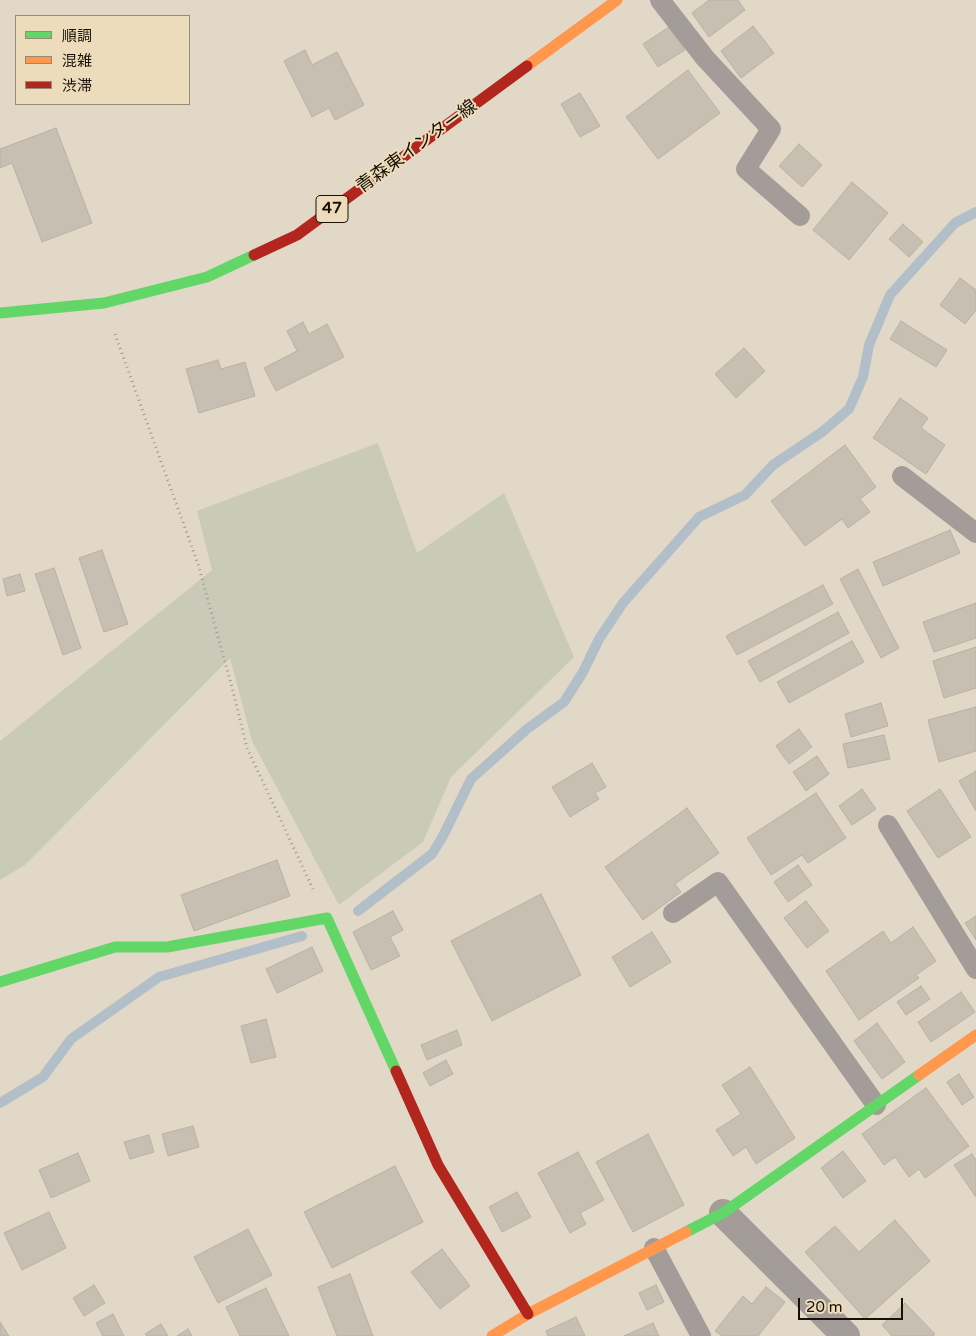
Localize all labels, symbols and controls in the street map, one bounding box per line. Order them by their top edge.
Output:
legend [15,15,190,105]
text: 順調 [62,27,92,45]
text: 混雑 [62,52,92,70]
text: 渋滞 [62,77,92,95]
street label: 青森東インター線 [352,96,482,198]
road number: 47 [316,195,348,222]
scale bar [801,1288,906,1320]
text: 20 m [806,1298,843,1316]

